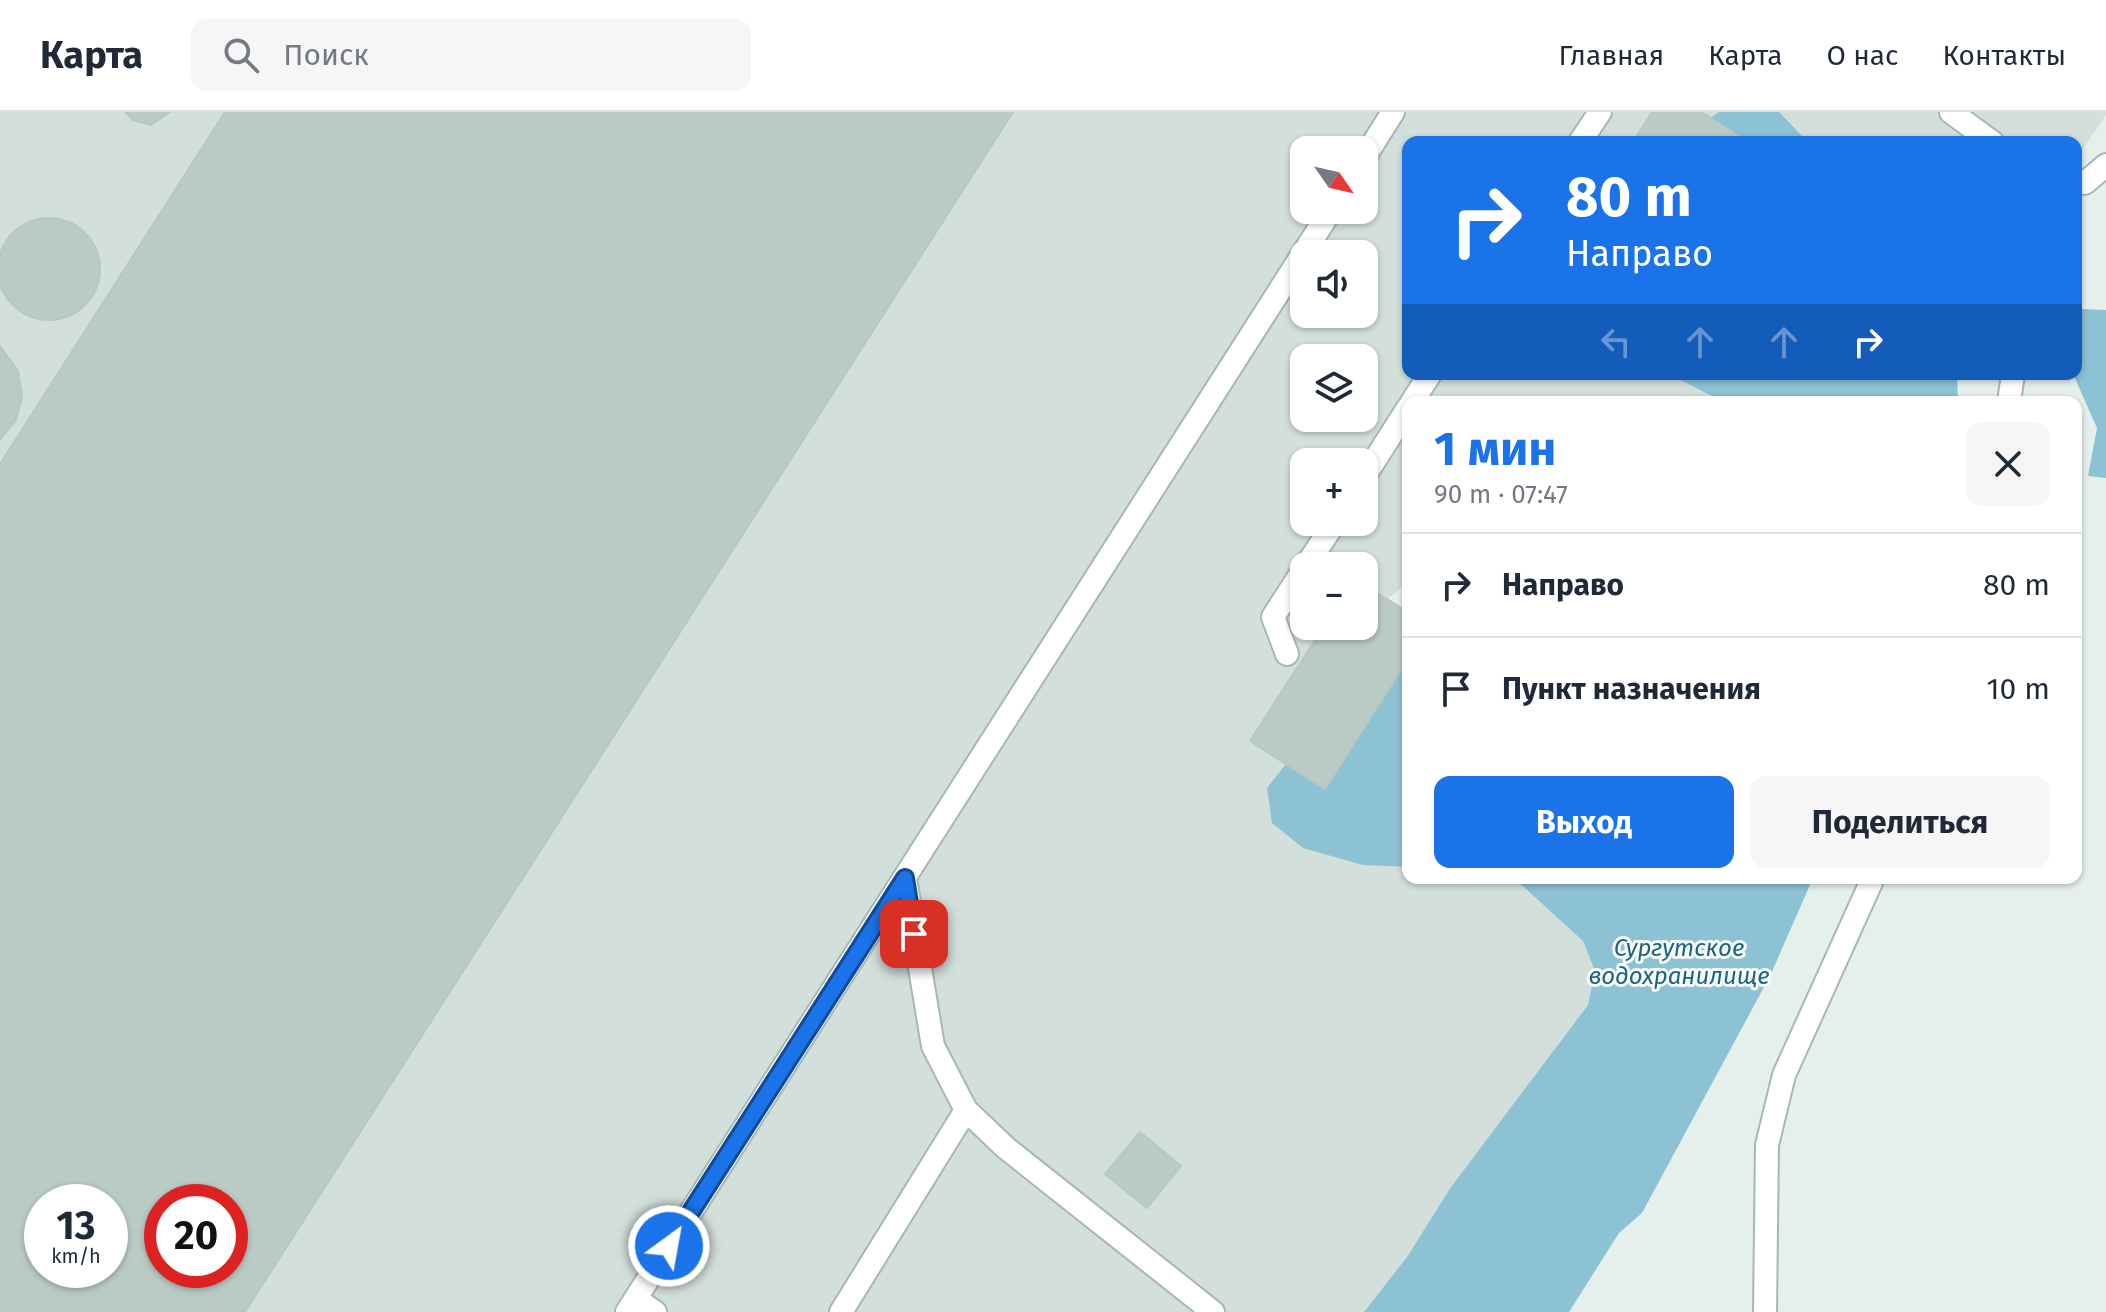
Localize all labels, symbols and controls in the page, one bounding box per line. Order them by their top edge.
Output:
search box [191,19,751,91]
text: Карта [40,32,143,78]
icon: search [219,33,263,77]
text: Поиск [283,37,369,73]
text: Главная [1558,39,1664,72]
text: Карта [1708,39,1782,72]
text: О нас [1826,39,1898,72]
text: Контакты [1942,39,2066,72]
north arrow [1290,136,1378,224]
map controls [1290,136,1378,640]
text: 80 m [1566,164,1692,231]
icon: right [1434,168,1538,272]
text: Направо [1566,232,1713,276]
button: sound [1290,240,1378,328]
icon: left [1594,320,1638,364]
icon: ahead [1678,320,1722,364]
icon: ahead [1762,320,1806,364]
icon: right [1846,320,1890,364]
button: layers [1290,344,1378,432]
text: 1 мин [1434,420,1556,478]
button: close [1966,422,2050,506]
button: + [1290,448,1378,536]
text: 90 m · 07:47 [1434,479,1568,510]
button: − [1290,552,1378,640]
icon: right [1434,563,1478,607]
text: Направо [1502,567,1624,603]
text: 80 m [1983,567,2050,603]
icon: arrive [1434,667,1478,711]
text: Пункт назначения [1502,671,1761,707]
text: 10 m [1987,671,2050,707]
button: Выход [1434,776,1734,868]
button: Поделиться [1750,776,2050,868]
pin [880,900,948,968]
icon: arrive [892,912,936,956]
water label: Сургутское водохранилище [1588,934,1770,990]
speed limit sign: 20 [144,1184,248,1288]
text: 13 [56,1202,96,1250]
position arrow [627,1204,711,1288]
text: km/h [51,1244,101,1268]

